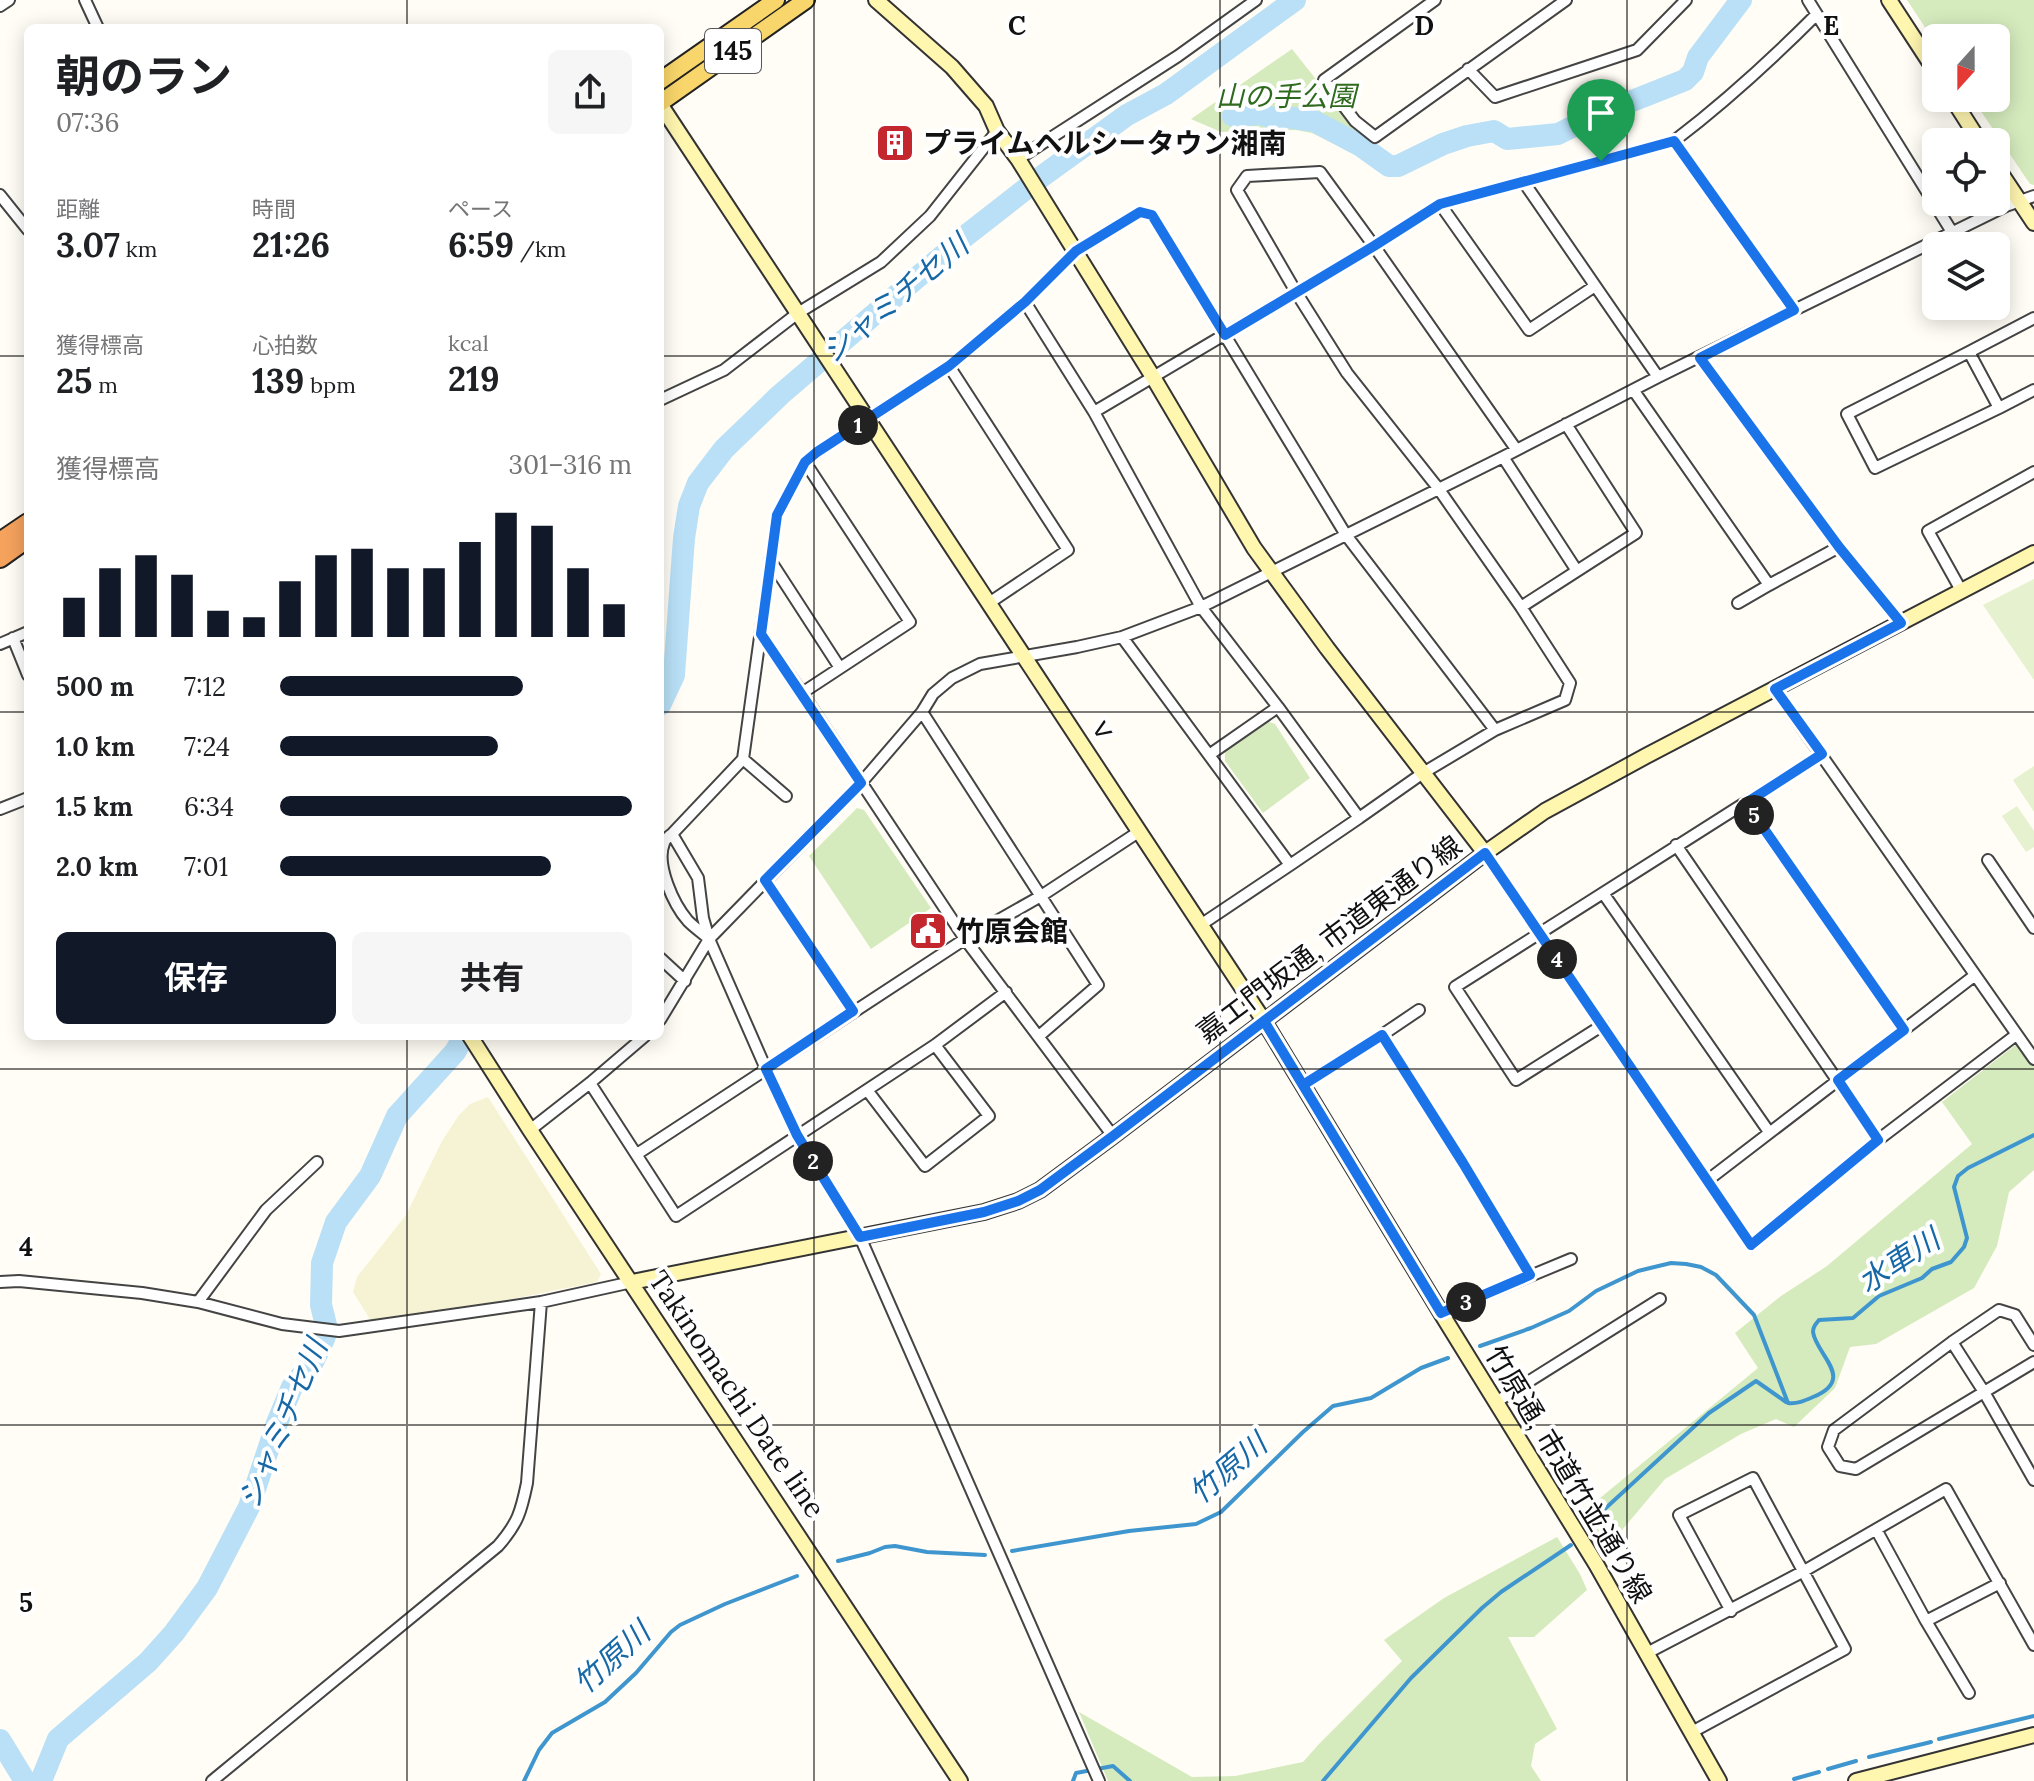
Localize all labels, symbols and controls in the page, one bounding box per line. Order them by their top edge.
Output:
text: C [1008,9,1026,42]
text: D [1414,9,1434,42]
text: E [1823,9,1839,42]
north arrow [1922,24,2010,112]
map controls [1922,24,2010,320]
road number: 145 [705,29,761,73]
text: 朝のラン [56,48,232,104]
button: share [548,50,632,134]
park label: 山の手公園 [1216,78,1360,114]
pin [1567,79,1635,161]
icon: arrive [1579,91,1623,135]
text: 07:36 [56,106,120,139]
building icon: プライムヘルシータウン湘南 [874,122,916,164]
place label: プライムヘルシータウン湘南 [923,125,1286,161]
button: locate [1922,128,2010,216]
text: 距離 [56,195,100,223]
text: 時間 [252,195,296,223]
text: ペース [448,195,513,223]
text: 3.07 [56,223,120,266]
text: 21:26 [252,223,330,266]
text: 6:59 [448,223,514,266]
water label: シャミチセ川 [813,224,978,371]
button: layers [1922,232,2010,320]
text: km [120,235,157,263]
text: /km [514,235,566,263]
text: kcal [448,329,489,357]
text: 獲得標高 [56,331,144,359]
text: 心拍数 [252,331,318,359]
text: 219 [448,357,500,400]
text: 25 [56,359,92,402]
text: 139 [252,359,304,402]
text: m [92,371,118,399]
text: bpm [304,371,356,399]
pin: 1 [838,405,878,445]
text: 1 [854,411,862,439]
text: 301–316 m [508,448,632,481]
text: 獲得標高 [56,452,160,485]
text: 500 m [56,670,134,703]
text: 7:12 [184,670,226,703]
street label: ｖ [1081,707,1127,751]
text: 1.0 km [56,730,135,763]
text: 7:24 [184,730,230,763]
text: 1.5 km [56,790,133,823]
text: 6:34 [184,790,234,823]
pin: 5 [1734,795,1774,835]
text: 5 [1748,801,1760,829]
street label: 嘉エ門坂通, 市道東通り線 [1189,828,1469,1050]
text: 2.0 km [56,850,138,883]
text: 7:01 [184,850,228,883]
public building icon: 竹原会館 [907,910,949,952]
place label: 竹原会館 [956,913,1068,949]
button: 保存 [56,932,336,1024]
button: 共有 [352,932,632,1024]
pin: 4 [1537,939,1577,979]
text: 4 [1551,945,1563,973]
pin: 2 [793,1141,833,1181]
text: 2 [807,1147,819,1175]
water label: 水車川 [1850,1218,1949,1301]
text: 4 [19,1230,33,1263]
street label: Takinomachi Date line [641,1264,833,1524]
pin: 3 [1446,1282,1486,1322]
text: 3 [1460,1288,1472,1316]
water label: シャミチセ川 [229,1331,336,1514]
street label: 竹原通, 市道竹並通り線 [1478,1339,1660,1609]
water label: 竹原川 [1181,1423,1276,1512]
text: 5 [19,1586,33,1619]
water label: 竹原川 [565,1611,660,1701]

